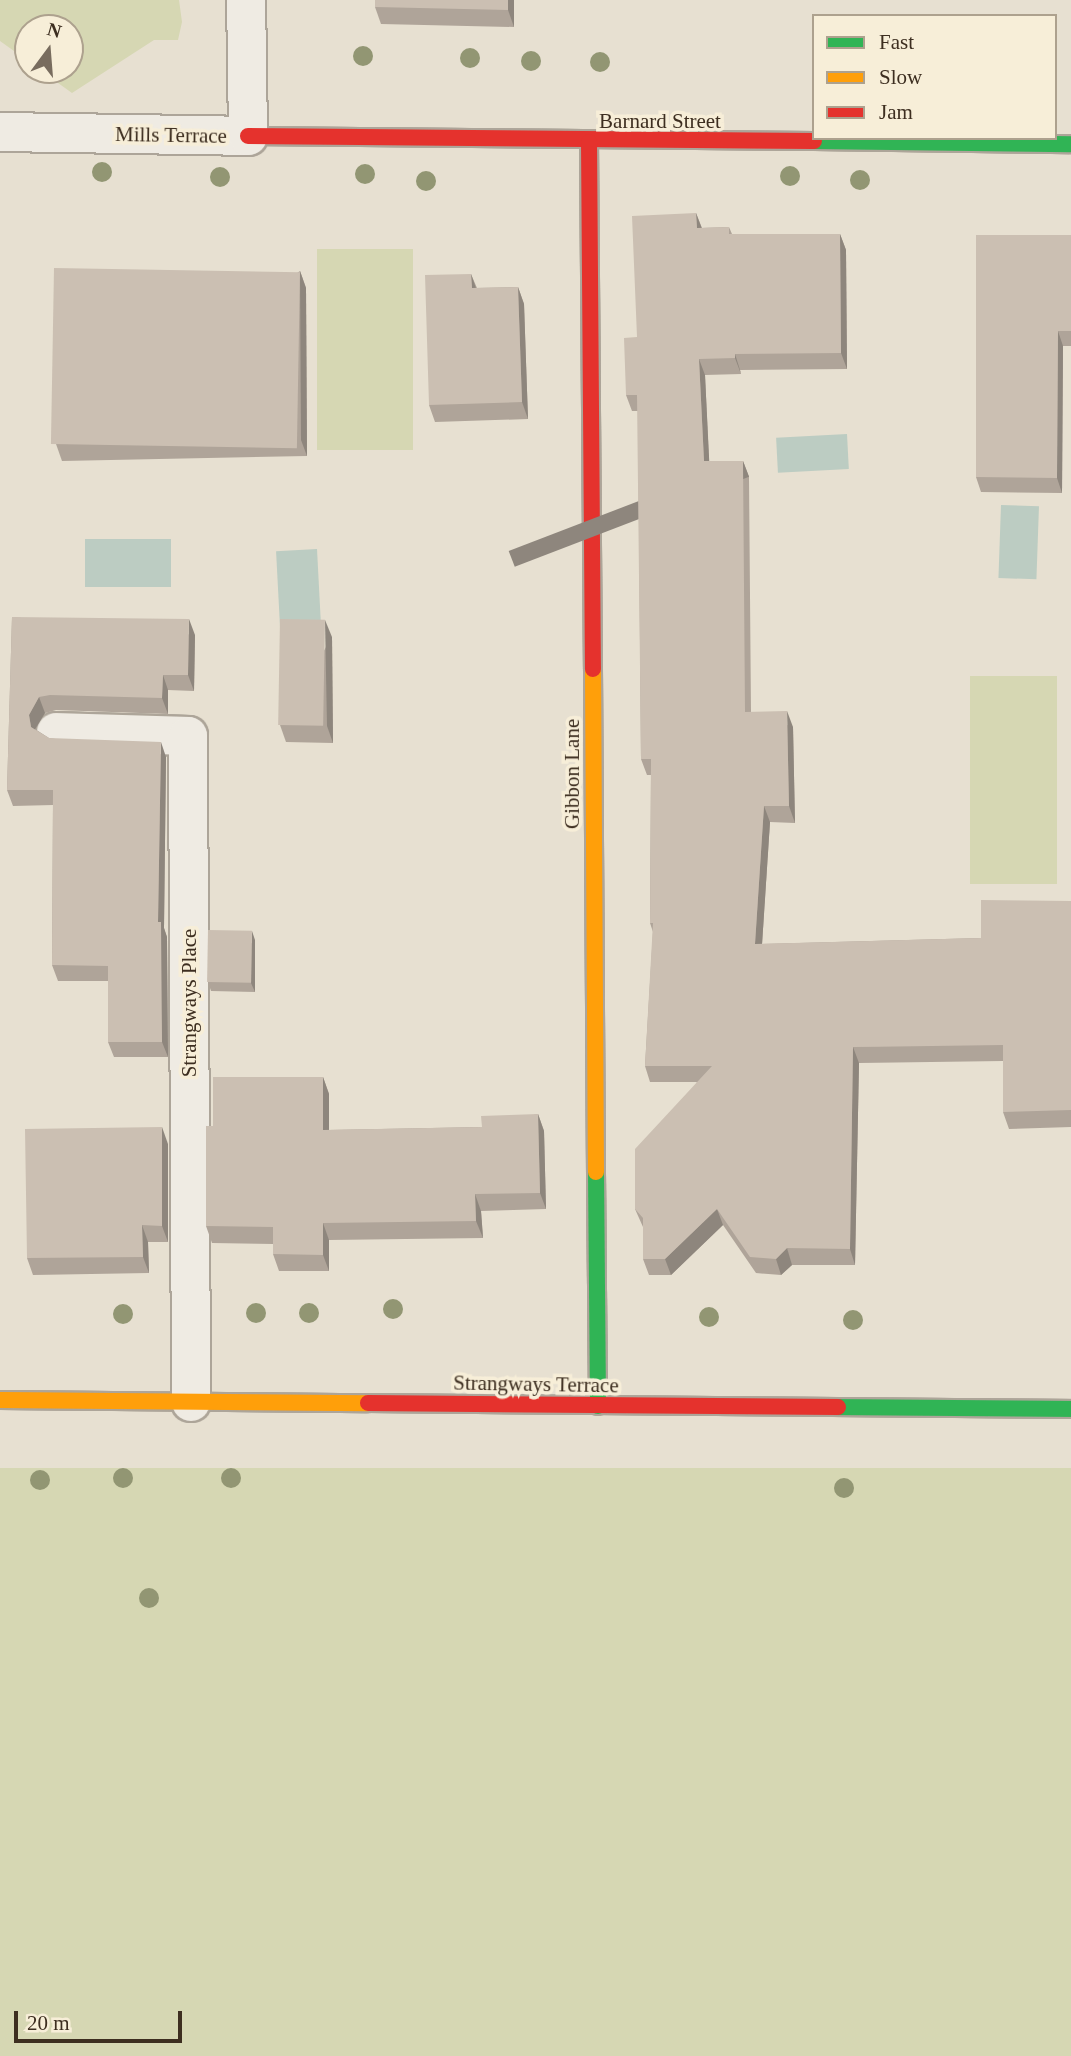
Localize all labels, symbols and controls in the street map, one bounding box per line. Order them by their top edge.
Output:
north arrow [14,14,84,84]
legend [812,14,1057,140]
text: N [45,18,64,42]
text: Fast [879,30,914,54]
text: Slow [879,65,922,89]
text: Jam [879,100,913,124]
street label: Barnard Street [599,108,721,134]
street label: Mills Terrace [115,121,227,149]
street label: Gibbon Lane [559,719,585,829]
street label: Strangways Place [176,929,202,1077]
street label: Strangways Terrace [453,1370,619,1398]
scale bar [18,1996,186,2040]
text: 20 m [27,2011,70,2035]

